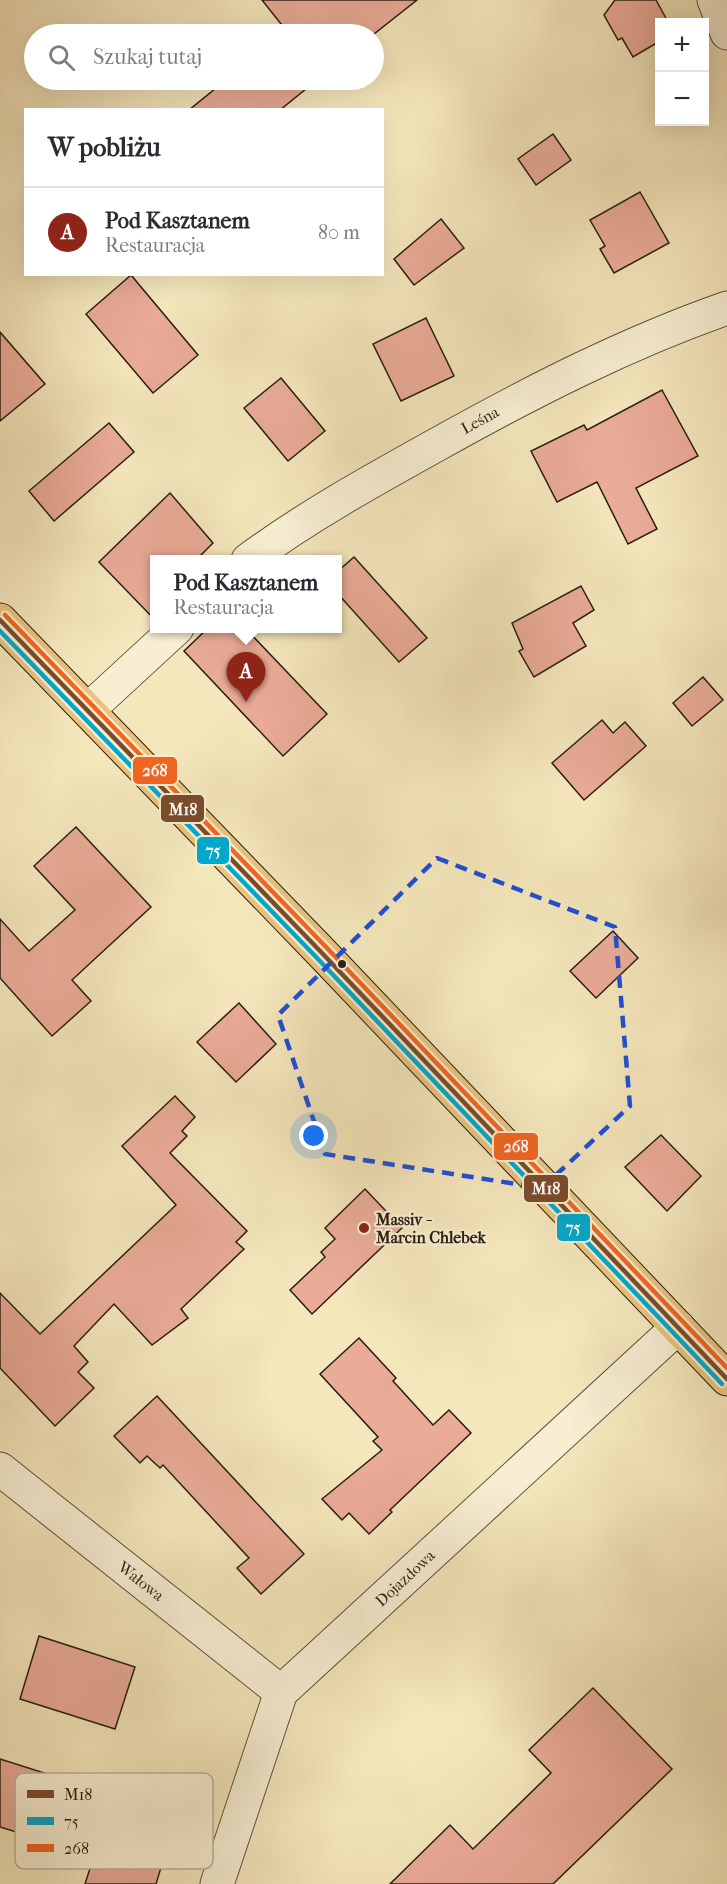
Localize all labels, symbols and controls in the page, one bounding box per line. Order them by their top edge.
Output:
map controls [655,18,709,126]
button: + [655,18,709,72]
search box [24,24,384,90]
icon: search [45,41,78,74]
text: Szukaj tutaj [93,44,202,70]
button: − [655,72,709,126]
text: W pobliżu [48,132,161,163]
text: Pod Kasztanem [105,208,250,234]
text: A [61,221,74,244]
text: 80 m [318,221,360,244]
text: Restauracja [105,234,205,257]
street label: Leśna [458,402,503,438]
popup [150,555,342,633]
text: Pod Kasztanem [174,570,318,596]
text: Restauracja [174,596,274,619]
pin: A [226,652,266,702]
line badge: 268 [132,756,178,785]
text: 268 [143,761,167,780]
line badge: M18 [160,794,205,823]
text: M18 [168,800,197,819]
line badge: 75 [196,836,230,865]
text: 75 [205,841,220,860]
unlabelled marker [336,958,348,970]
your location [299,1121,328,1150]
line badge: 268 [493,1132,539,1161]
text: 268 [504,1137,528,1156]
line badge: M18 [523,1174,569,1203]
text: M18 [531,1179,560,1198]
place label: Massiv - Marcin Chlebek [375,1210,487,1247]
line badge: 75 [556,1213,591,1242]
text: 75 [565,1218,580,1237]
marker: Massiv - Marcin Chlebek [357,1221,371,1235]
street label: Dojazdowa [371,1545,439,1610]
street label: Wałowa [113,1557,168,1605]
legend [15,1773,213,1869]
text: M18 [64,1785,92,1804]
text: 75 [64,1812,79,1831]
text: 268 [64,1839,89,1858]

